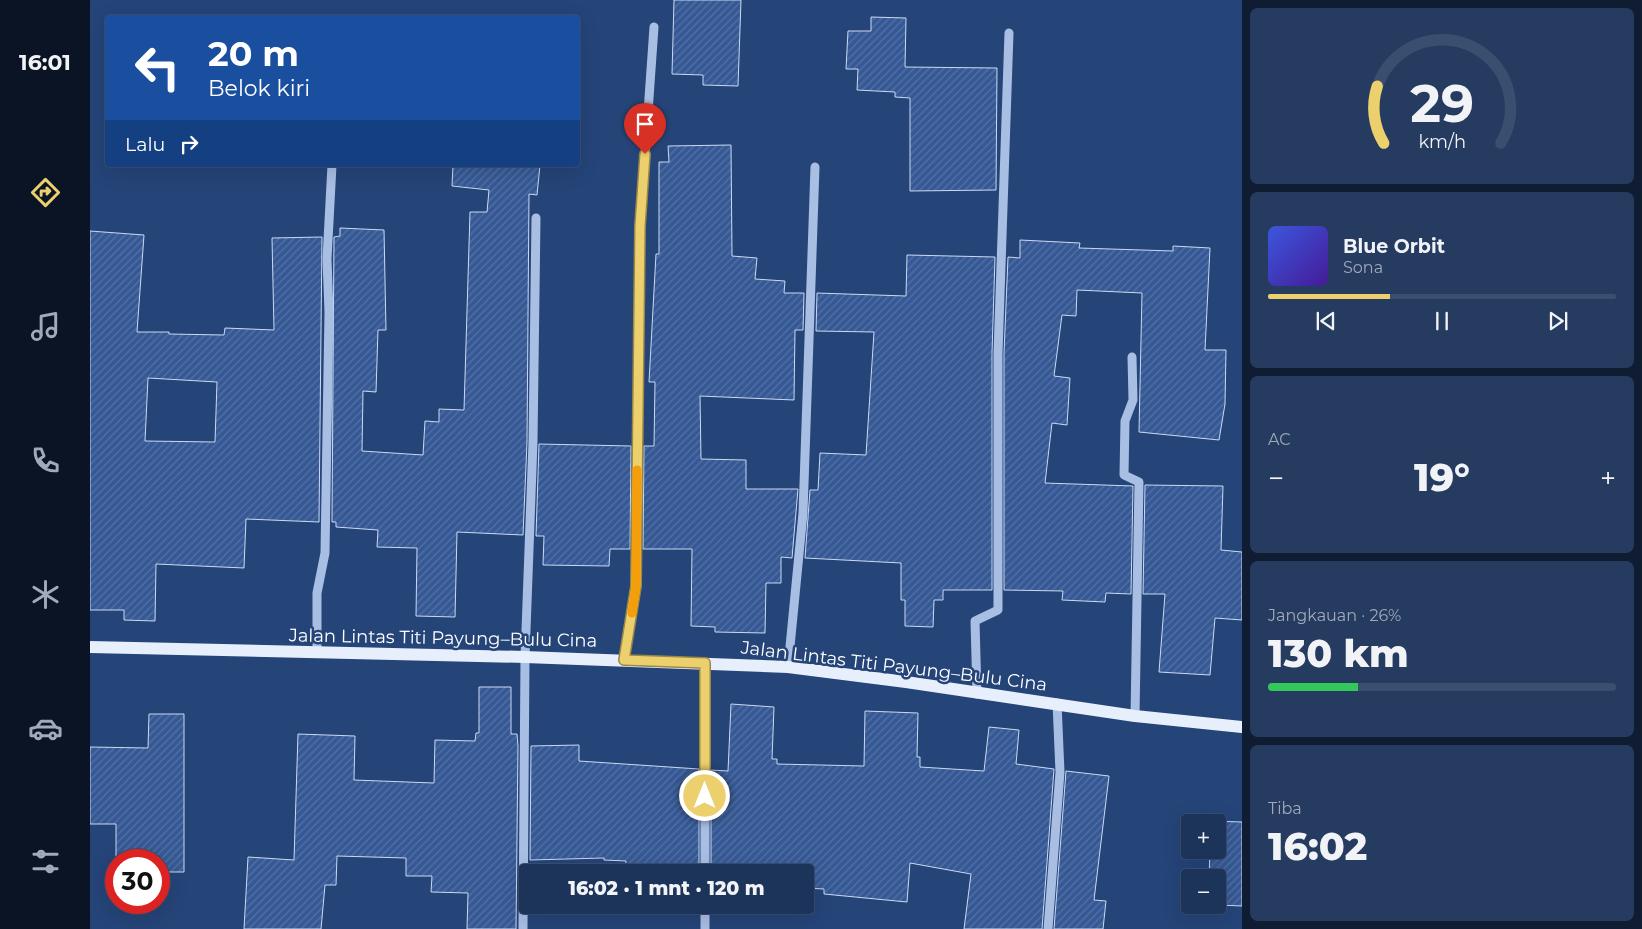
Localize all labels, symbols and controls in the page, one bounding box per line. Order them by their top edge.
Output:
text: 20 m [208,32,299,75]
icon: left [125,35,190,100]
text: 16:01 [19,49,71,76]
text: 29 [1410,72,1474,135]
text: Belok kiri [208,75,310,102]
pin [624,103,666,154]
icon: arrive [631,110,659,138]
icon: right [175,130,203,158]
text: km/h [1418,131,1466,152]
text: Lalu [125,133,165,156]
icon: directions [28,175,63,210]
text: Blue Orbit [1343,235,1445,258]
text: Sona [1343,258,1383,277]
icon: previous [1312,307,1340,335]
icon: pause [1428,307,1456,335]
icon: next [1544,307,1572,335]
icon: music [28,309,63,344]
text: AC [1268,430,1291,449]
icon: phone [28,443,63,478]
text: 19° [1414,454,1470,501]
text: − [1268,461,1284,495]
text: + [1600,461,1616,495]
icon: climate [28,577,63,612]
text: Jangkauan · 26% [1268,606,1401,625]
street label: Jalan Lintas Titi Payung–Bulu Cina [288,624,597,652]
text: 130 km [1268,630,1409,677]
street label: Jalan Lintas Titi Payung–Bulu Cina [739,636,1048,696]
icon: car [28,711,63,746]
position arrow [678,769,730,821]
text: Tiba [1268,799,1302,818]
map controls [1181,814,1226,914]
button: + [1181,814,1226,859]
text: 16:02 [1268,823,1367,870]
icon: filters [28,844,63,879]
speed limit sign: 30 [105,849,170,914]
button: − [1181,869,1226,914]
text: 16:02 · 1 mnt · 120 m [568,877,765,900]

